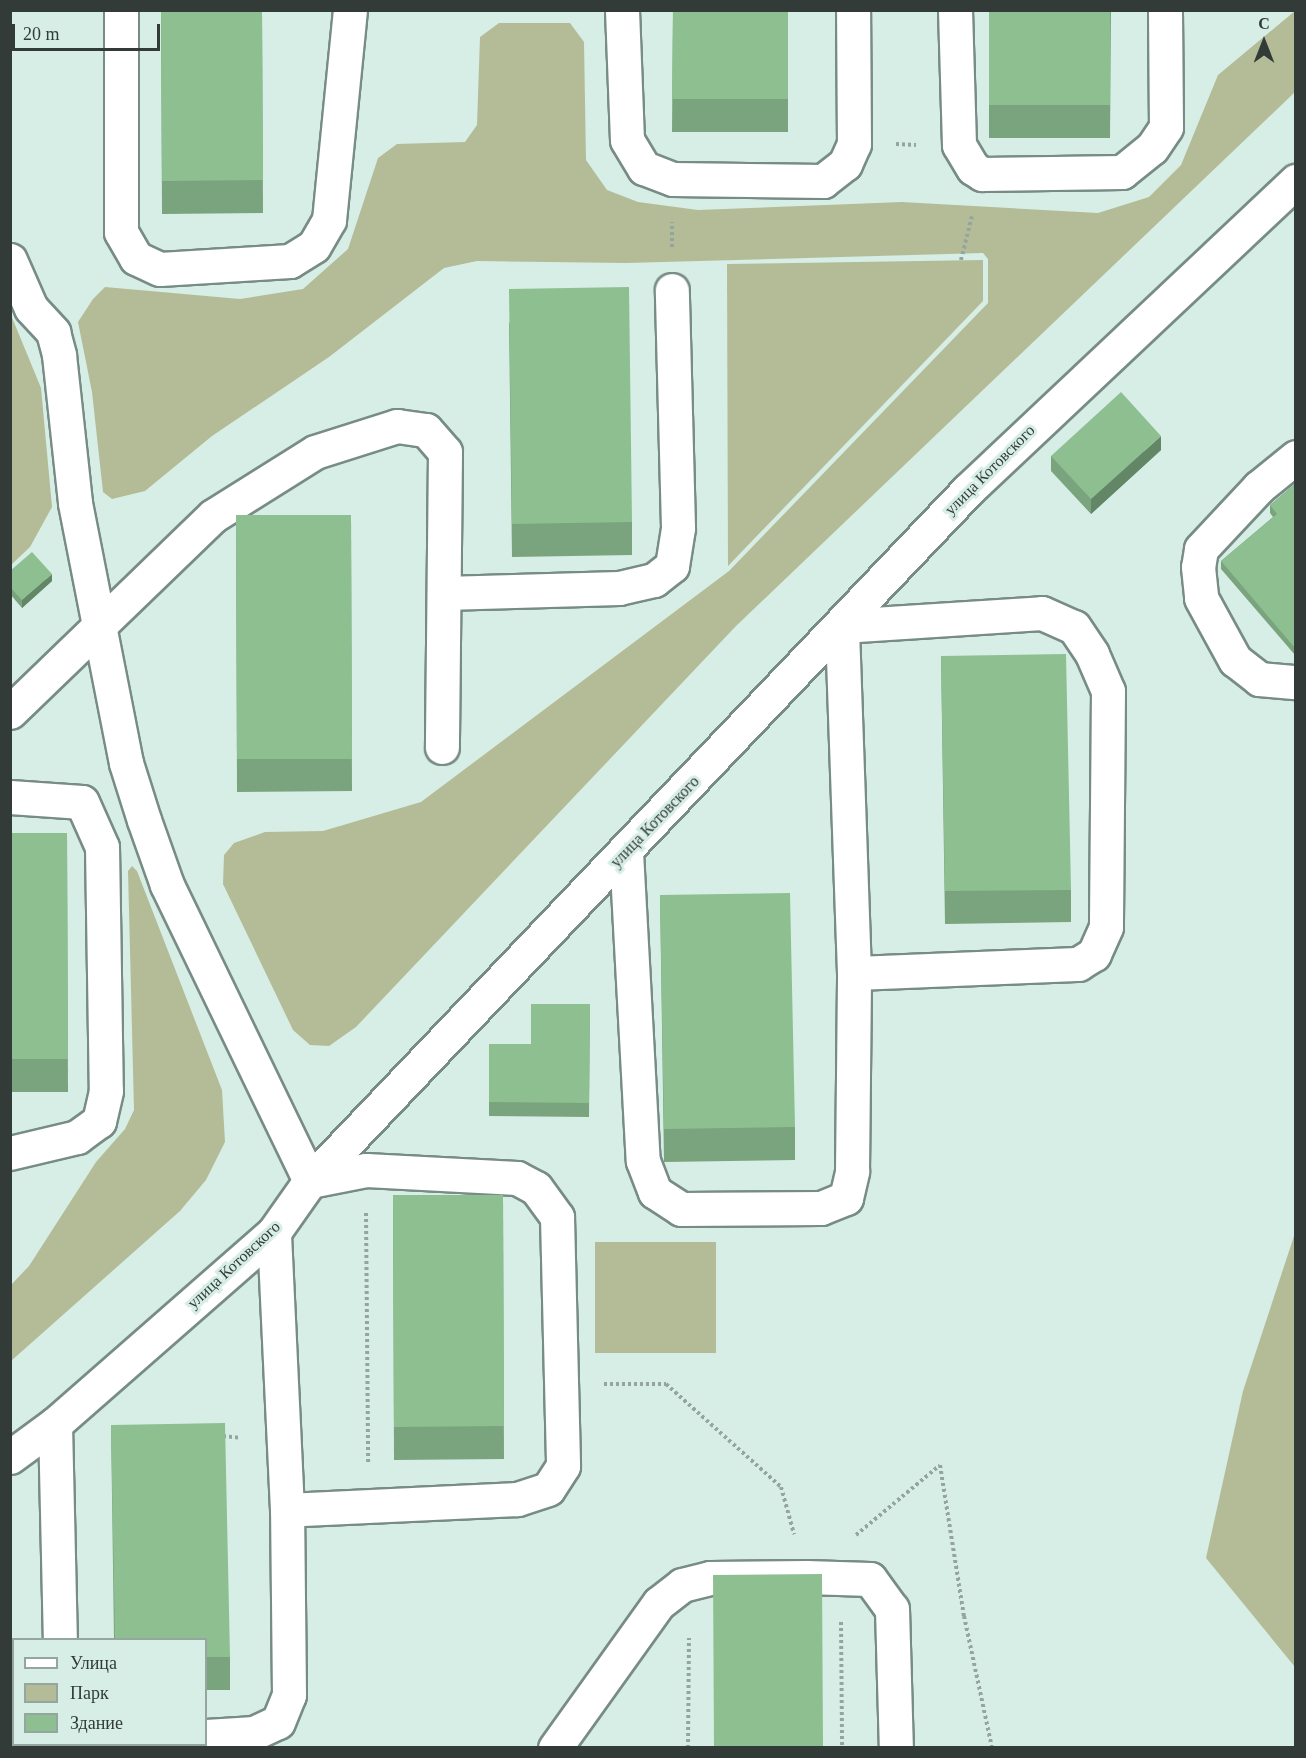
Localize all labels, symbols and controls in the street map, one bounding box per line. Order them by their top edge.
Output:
scale bar [15,12,164,50]
north arrow [1234,12,1294,72]
text: С [1258,15,1270,32]
text: 20 m [23,24,60,44]
street label: улица Котовского [941,421,1039,519]
street label: улица Котовского [607,772,703,872]
street label: улица Котовского [184,1217,284,1313]
legend [12,1638,207,1746]
text: Улица [70,1653,117,1673]
text: Парк [70,1683,109,1703]
text: Здание [70,1713,123,1733]

